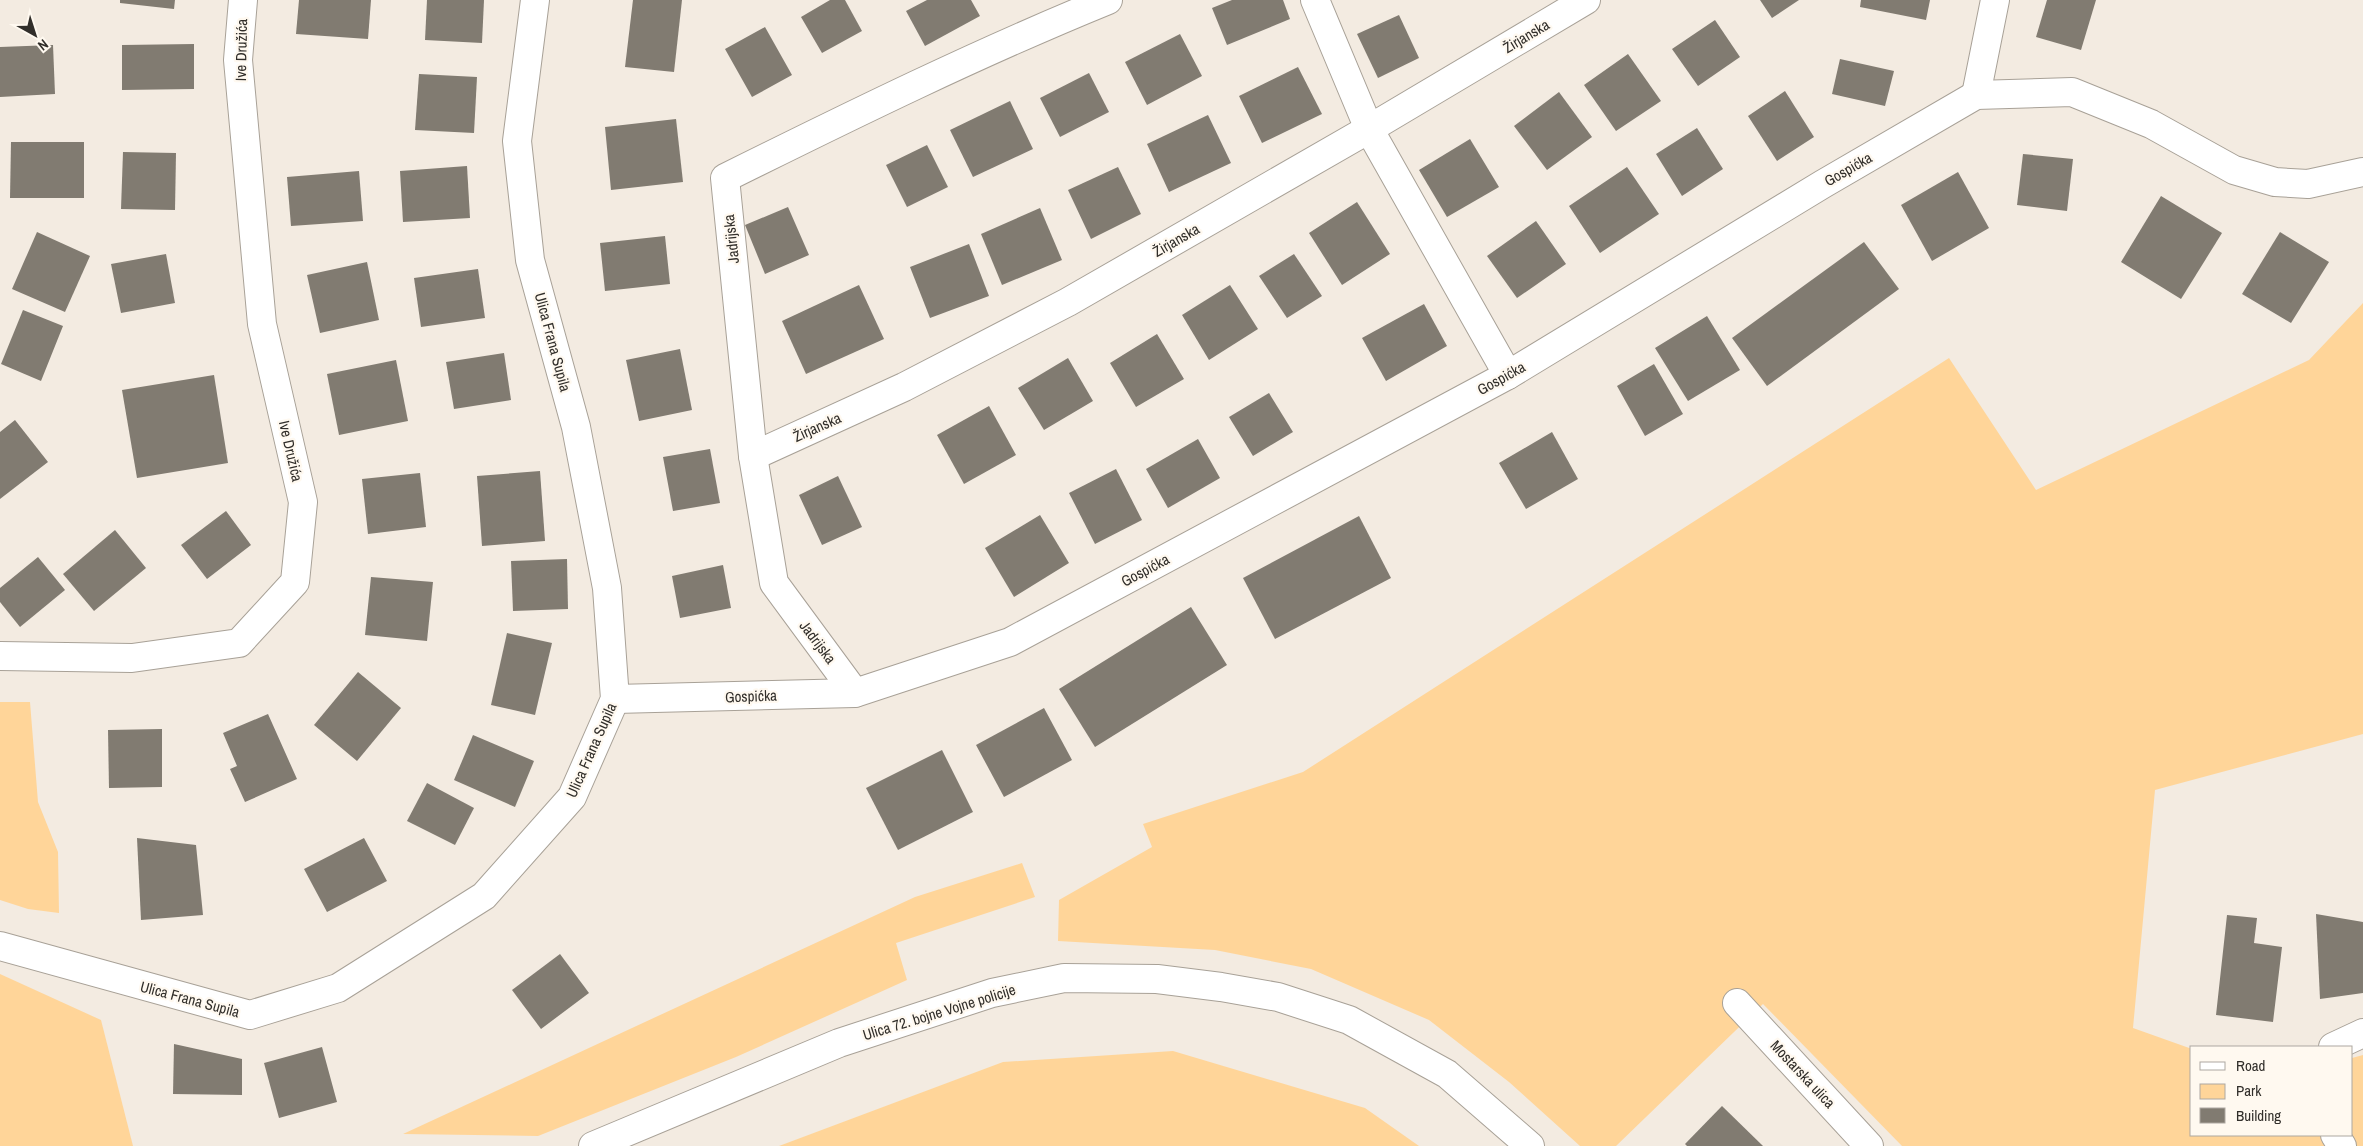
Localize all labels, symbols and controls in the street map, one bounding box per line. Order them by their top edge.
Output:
north arrow [10,10,60,60]
street label: Žirjanska [1499,14,1553,58]
street label: Ive Družića [230,19,252,81]
text: N [34,35,52,55]
street label: Gospićka [1820,147,1876,191]
street label: Jadrijska [718,213,744,265]
street label: Žirjanska [1149,218,1203,262]
street label: Ulica Frana Supila [530,290,576,394]
street label: Gospićka [1473,356,1529,400]
street label: Žirjanska [790,407,845,447]
street label: Ive Družića [274,418,308,484]
street label: Gospićka [1117,548,1173,591]
street label: Jadrijska [795,616,841,668]
street label: Gospićka [725,685,777,707]
street label: Ulica Frana Supila [561,699,621,801]
street label: Ulica Frana Supila [138,976,242,1022]
street label: Ulica 72. bojne Vojne policije [860,979,1018,1045]
street label: Mostarska ulica [1766,1035,1840,1113]
legend [2190,1046,2353,1136]
text: Road [2236,1055,2265,1076]
text: Park [2236,1080,2262,1101]
text: Building [2236,1105,2281,1126]

